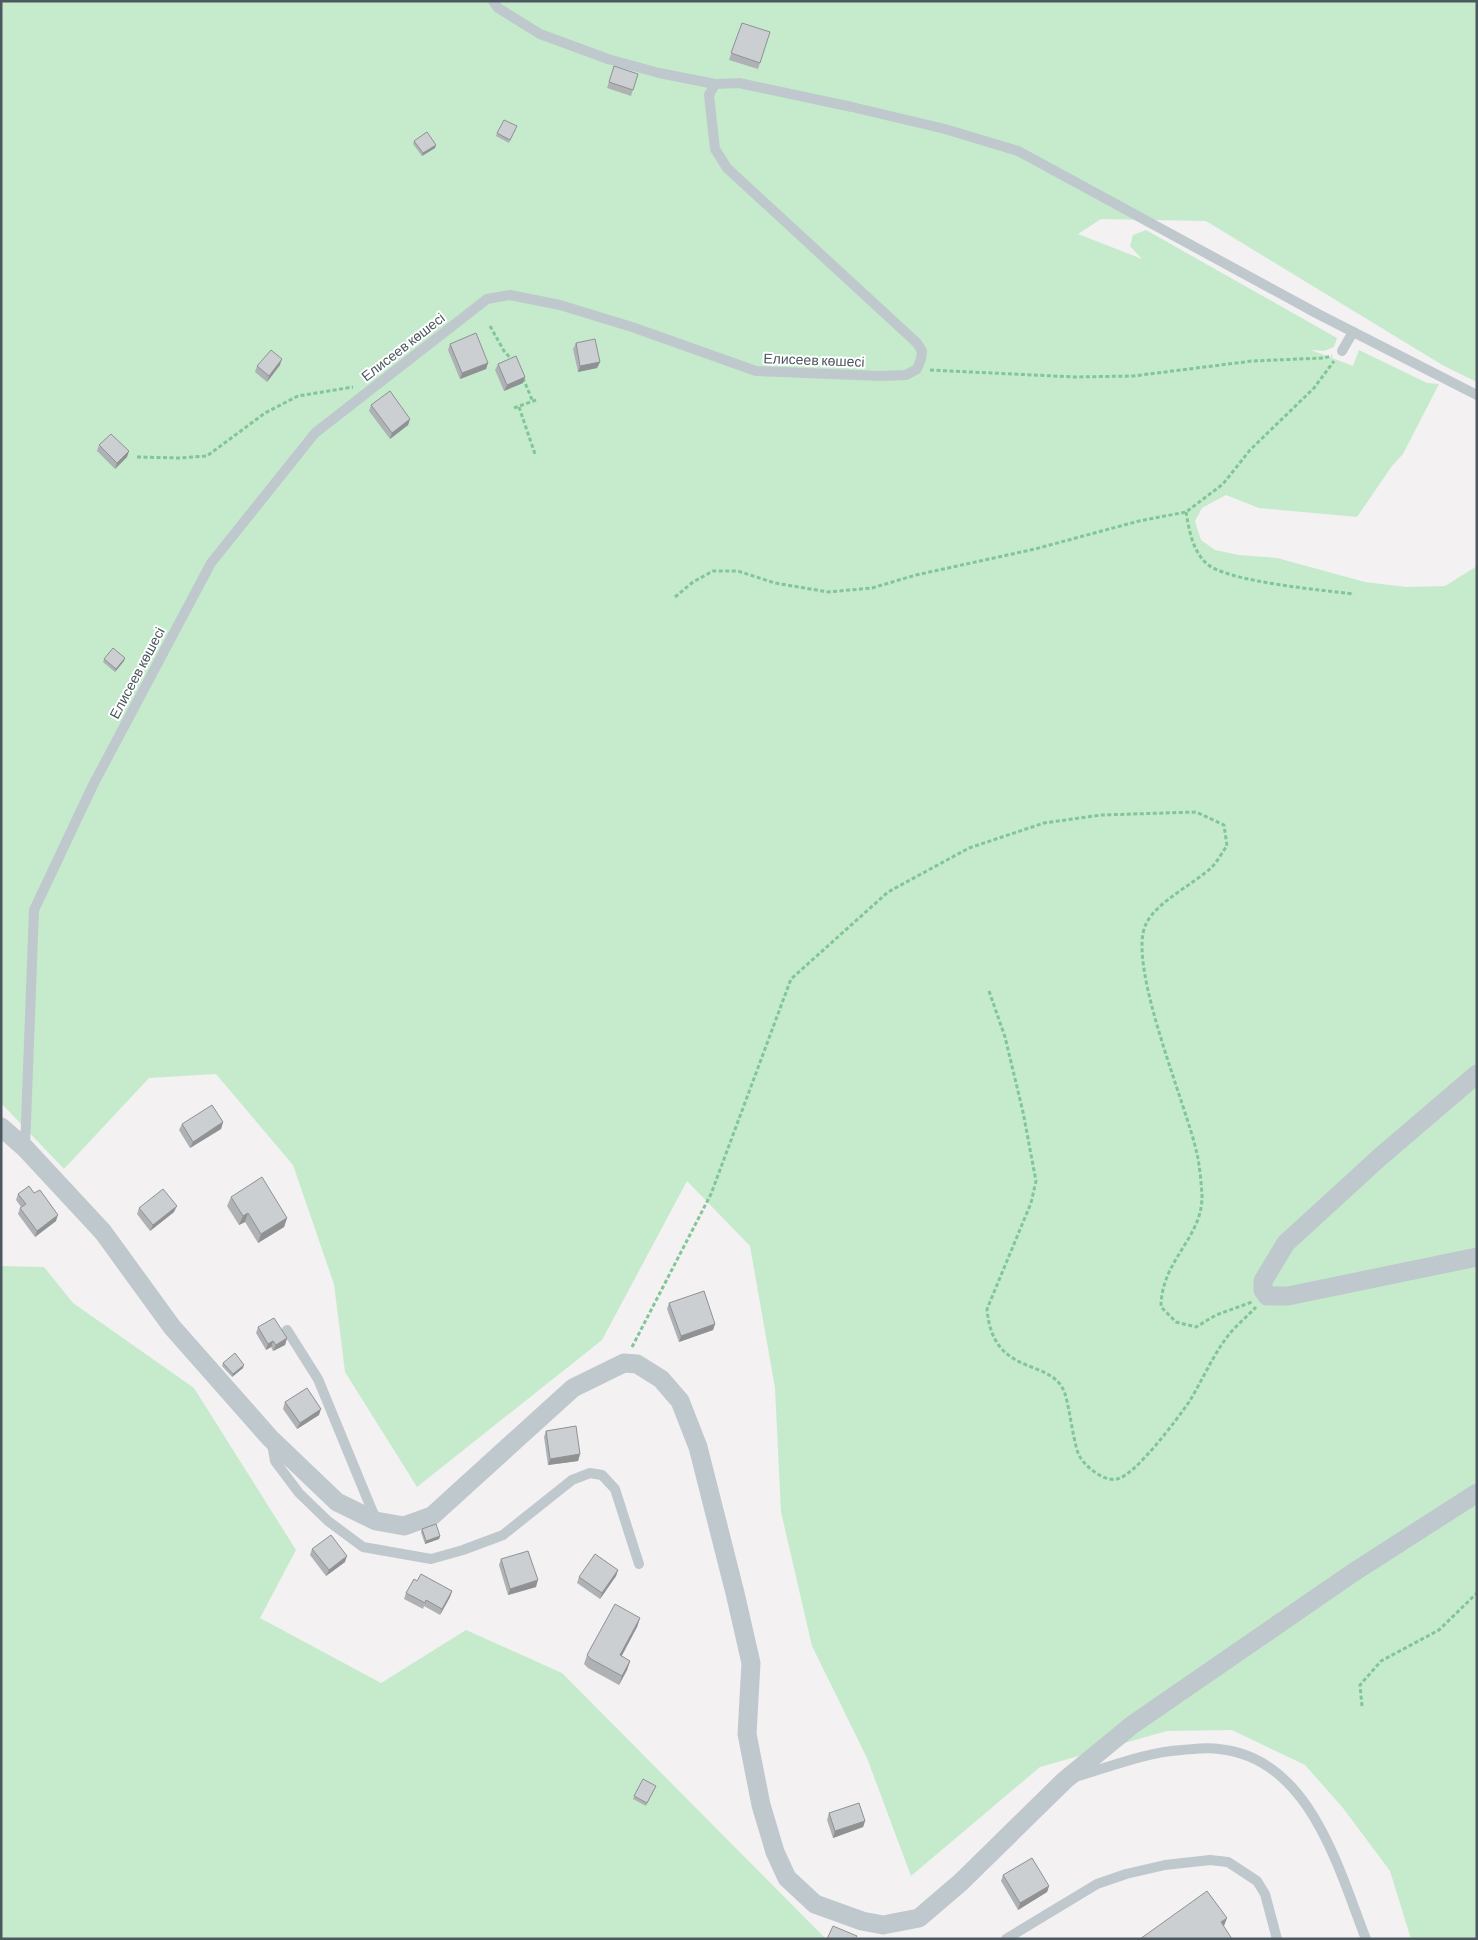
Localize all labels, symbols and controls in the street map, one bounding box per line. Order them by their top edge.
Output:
street label: Елисеев көшесі [358,309,448,384]
street label: Елисеев көшесі [763,349,865,370]
street label: Елисеев көшесі [105,624,168,721]

